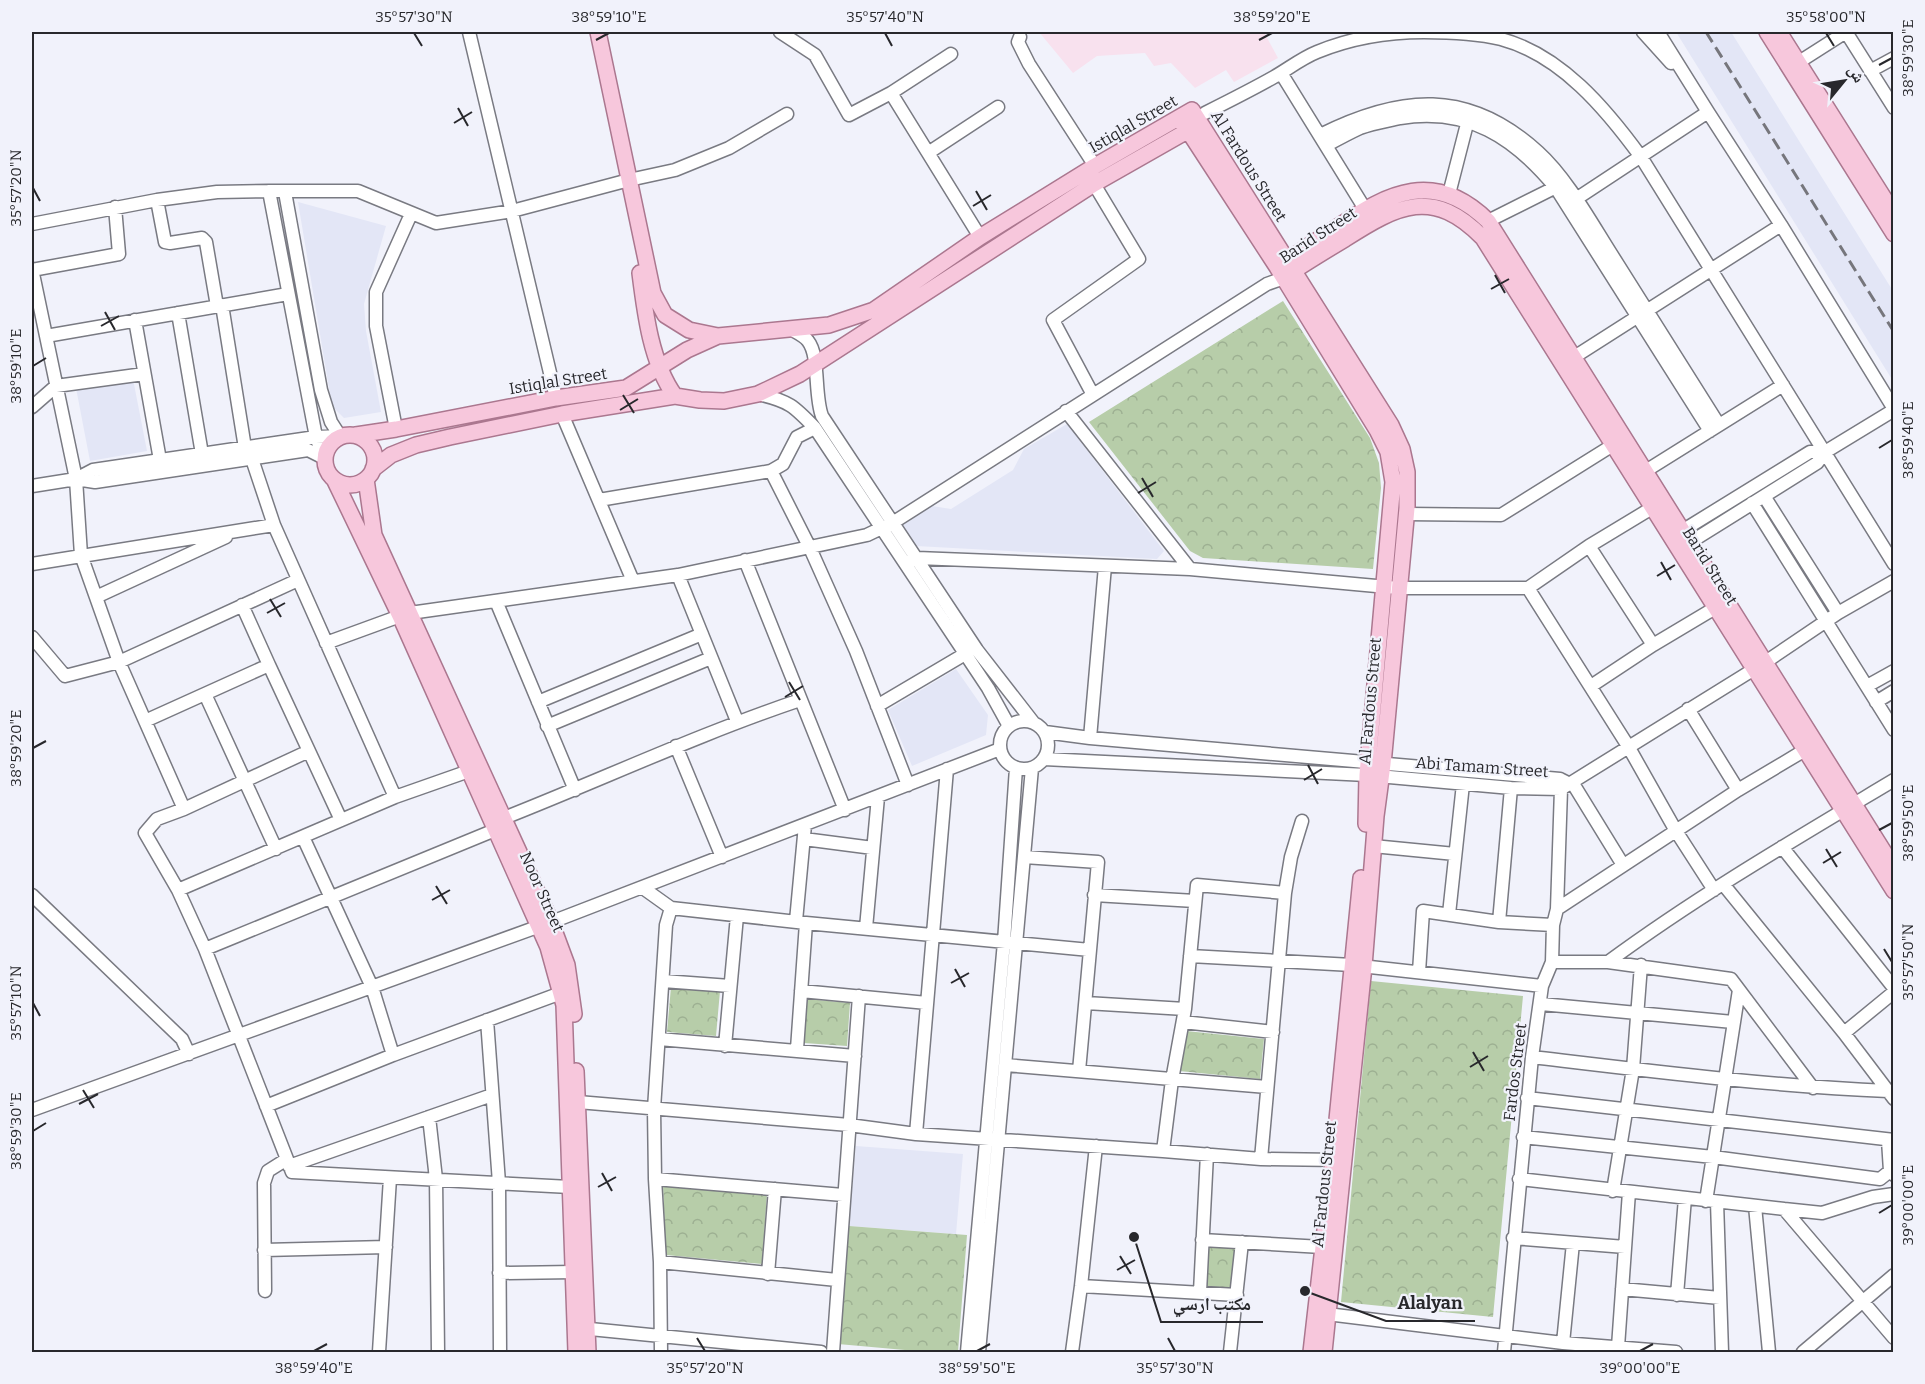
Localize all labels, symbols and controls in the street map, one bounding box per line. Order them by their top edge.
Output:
text: 35°57'30"N [375,8,453,26]
text: 38°59'10"E [571,8,647,26]
text: 35°57'40"N [846,8,924,26]
text: 38°59'20"E [1233,8,1311,26]
text: 35°58'00"N [1786,8,1866,26]
text: 38°59'30"E [1899,19,1917,97]
north arrow [1814,51,1874,111]
text: ش [1844,62,1869,86]
street label: Istiqlal Street [1085,91,1181,157]
street label: Al Fardous Street [1207,107,1291,225]
text: 35°57'20"N [7,149,25,227]
street label: Barid Street [1276,203,1360,267]
text: 38°59'10"E [7,328,25,404]
street label: Istiqlal Street [508,364,609,398]
text: 38°59'40"E [1899,401,1917,479]
street label: Barid Street [1679,524,1742,609]
street label: Al Fardous Street [1355,636,1385,765]
text: 38°59'20"E [7,709,25,787]
street label: Abi Tamam Street [1415,753,1549,781]
text: 38°59'50"E [1899,784,1917,862]
street label: Noor Street [516,849,568,935]
text: 35°57'50"N [1899,923,1917,1000]
text: 35°57'10"N [7,965,25,1041]
street label: Fardos Street [1500,1022,1530,1122]
text: 38°59'30"E [7,1092,25,1170]
street label: Al Fardous Street [1308,1119,1340,1248]
text: 39°00'00"E [1899,1165,1917,1245]
callout: Alalyan [1386,1285,1475,1321]
callout: مكتب ارسي [1161,1286,1263,1322]
text: Alalyan [1397,1292,1463,1314]
text: مكتب ارسي [1173,1293,1251,1318]
text: 38°59'40"E [275,1359,353,1377]
text: 35°57'20"N [666,1359,744,1377]
text: 38°59'50"E [938,1359,1016,1377]
text: 35°57'30"N [1136,1359,1214,1377]
text: 39°00'00"E [1600,1359,1680,1377]

